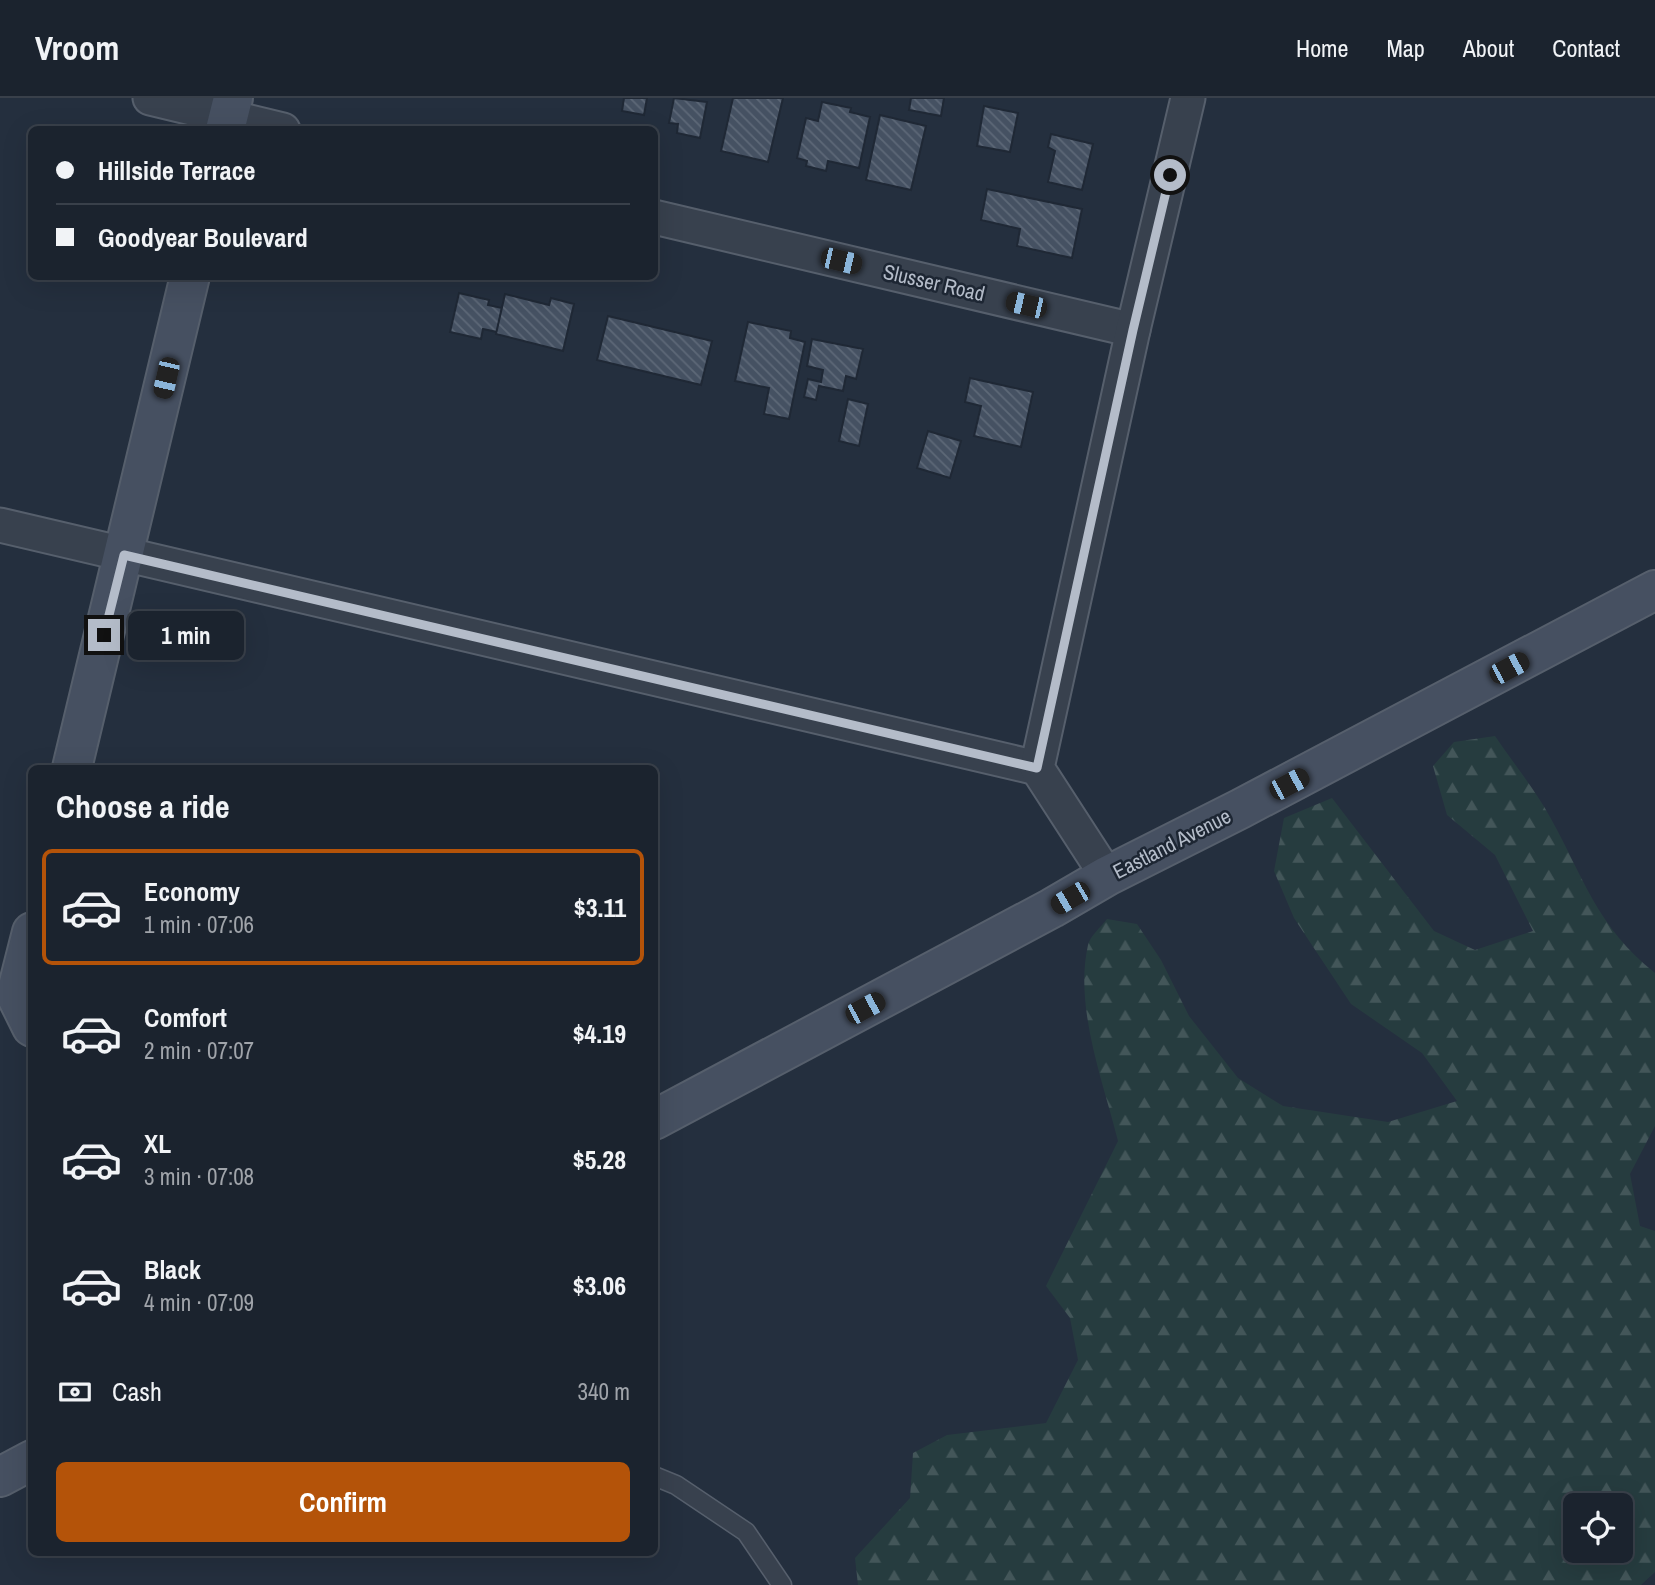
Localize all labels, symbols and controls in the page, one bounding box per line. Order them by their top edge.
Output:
text: Vroom [35,26,119,70]
text: Home [1296,32,1348,64]
text: Map [1386,32,1425,64]
text: About [1463,32,1514,64]
text: Contact [1552,32,1620,64]
text: Hillside Terrace [98,153,255,188]
route start [1154,159,1186,191]
text: Goodyear Boulevard [98,220,308,255]
car [819,246,864,276]
street label: Slusser Road [880,257,988,308]
car [1004,290,1049,320]
car [152,355,181,401]
callout: 1 min [128,610,244,660]
route end [88,619,120,651]
text: 1 min [161,620,211,651]
car [1486,649,1533,687]
car [1266,765,1313,803]
text: Choose a ride [56,785,230,828]
street label: Eastland Avenue [1108,801,1236,886]
text: Economy [144,874,240,909]
icon: car [60,876,123,939]
car [1047,878,1094,918]
text: $3.11 [574,890,626,925]
text: 1 min · 07:06 [144,909,254,940]
car [842,989,889,1027]
text: Comfort [144,1000,227,1035]
icon: car [60,1002,123,1065]
text: $4.19 [573,1016,626,1051]
text: 2 min · 07:07 [144,1035,254,1066]
text: XL [144,1126,171,1161]
icon: car [60,1128,123,1191]
text: $5.28 [573,1142,626,1177]
text: 3 min · 07:08 [144,1161,254,1192]
text: Black [144,1252,201,1287]
icon: car [60,1254,123,1317]
text: $3.06 [573,1268,626,1303]
text: 4 min · 07:09 [144,1287,254,1318]
icon: cash [56,1373,94,1411]
text: Cash [112,1374,162,1409]
text: 340 m [578,1376,630,1407]
button: Confirm [56,1462,630,1542]
map controls [1563,1493,1633,1563]
button: locate [1563,1493,1633,1563]

